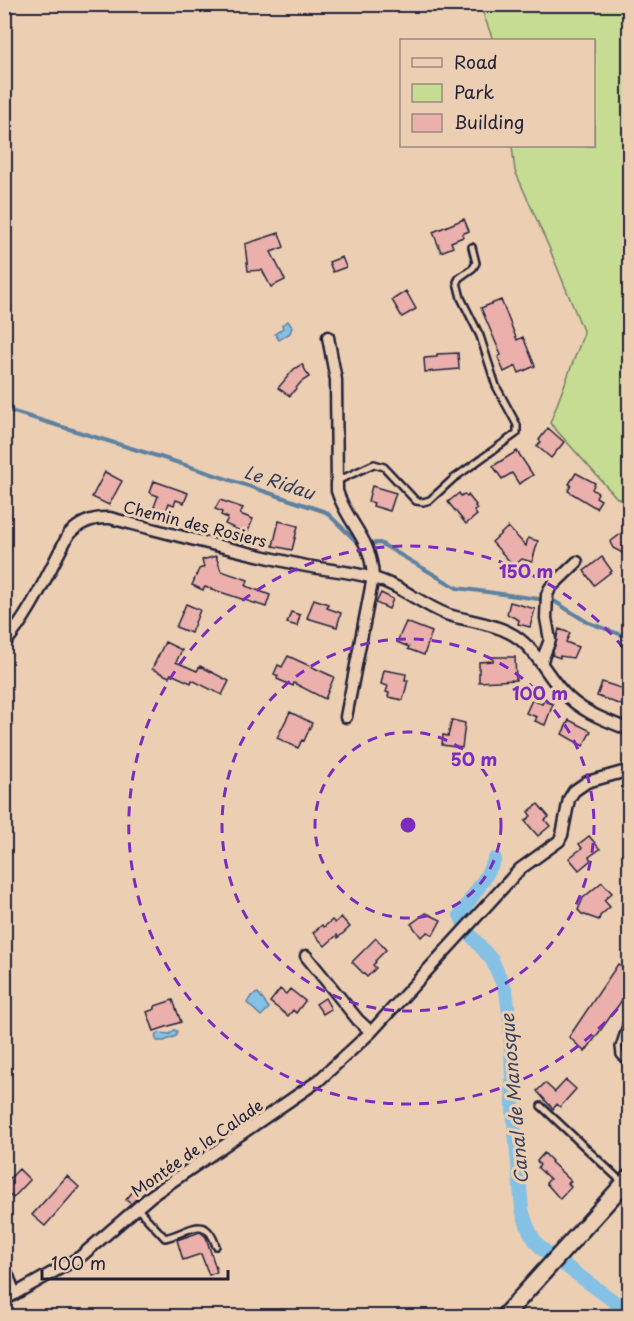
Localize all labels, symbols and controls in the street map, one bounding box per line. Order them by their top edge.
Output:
legend [400,39,595,147]
text: Road [454,48,498,75]
text: Park [454,78,494,105]
text: Building [454,108,524,135]
water label: Le Ridau [241,458,320,506]
street label: Chemin des Rosiers [121,494,270,552]
text: 150 m [499,557,553,584]
text: 100 m [512,679,568,706]
text: 50 m [451,745,497,772]
centre of rings [398,815,418,835]
water label: Canal de Manosque [493,1012,534,1185]
street label: Montée de la Calade [126,1093,267,1202]
scale bar [42,1243,228,1281]
text: 100 m [51,1249,106,1276]

